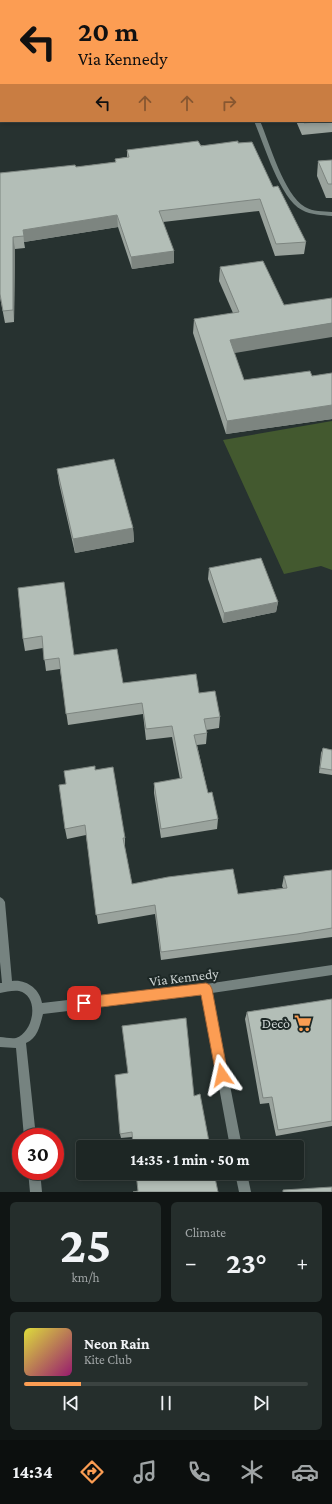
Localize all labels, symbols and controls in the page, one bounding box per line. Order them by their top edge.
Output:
icon: left [12,16,64,68]
text: 20 m [78,16,138,47]
text: Via Kennedy [78,49,167,69]
icon: left [92,92,114,114]
icon: ahead [134,92,156,114]
icon: ahead [176,92,198,114]
icon: right [218,92,240,114]
street label: Via Kennedy [148,965,220,989]
pin [67,986,101,1020]
icon: arrive [73,992,95,1014]
supermarket icon: Decò [293,1013,313,1033]
place label: Decò [262,1015,290,1031]
position arrow [201,1054,243,1096]
speed limit sign: 30 [12,1128,64,1180]
text: 14:35 · 1 min · 50 m [130,1152,250,1168]
text: 25 [60,1215,112,1273]
text: Climate [185,1225,226,1240]
text: 23° [226,1246,267,1279]
text: − [185,1250,197,1275]
text: + [296,1250,308,1275]
text: km/h [71,1270,100,1285]
text: Neon Rain [84,1336,150,1352]
text: Kite Club [84,1352,132,1367]
icon: previous [60,1392,82,1414]
icon: pause [155,1392,177,1414]
icon: next [250,1392,272,1414]
icon: directions [78,1458,106,1486]
icon: music [131,1458,159,1486]
icon: phone [185,1458,213,1486]
icon: climate [238,1458,266,1486]
icon: car [291,1458,319,1486]
text: 14:34 [13,1462,53,1482]

